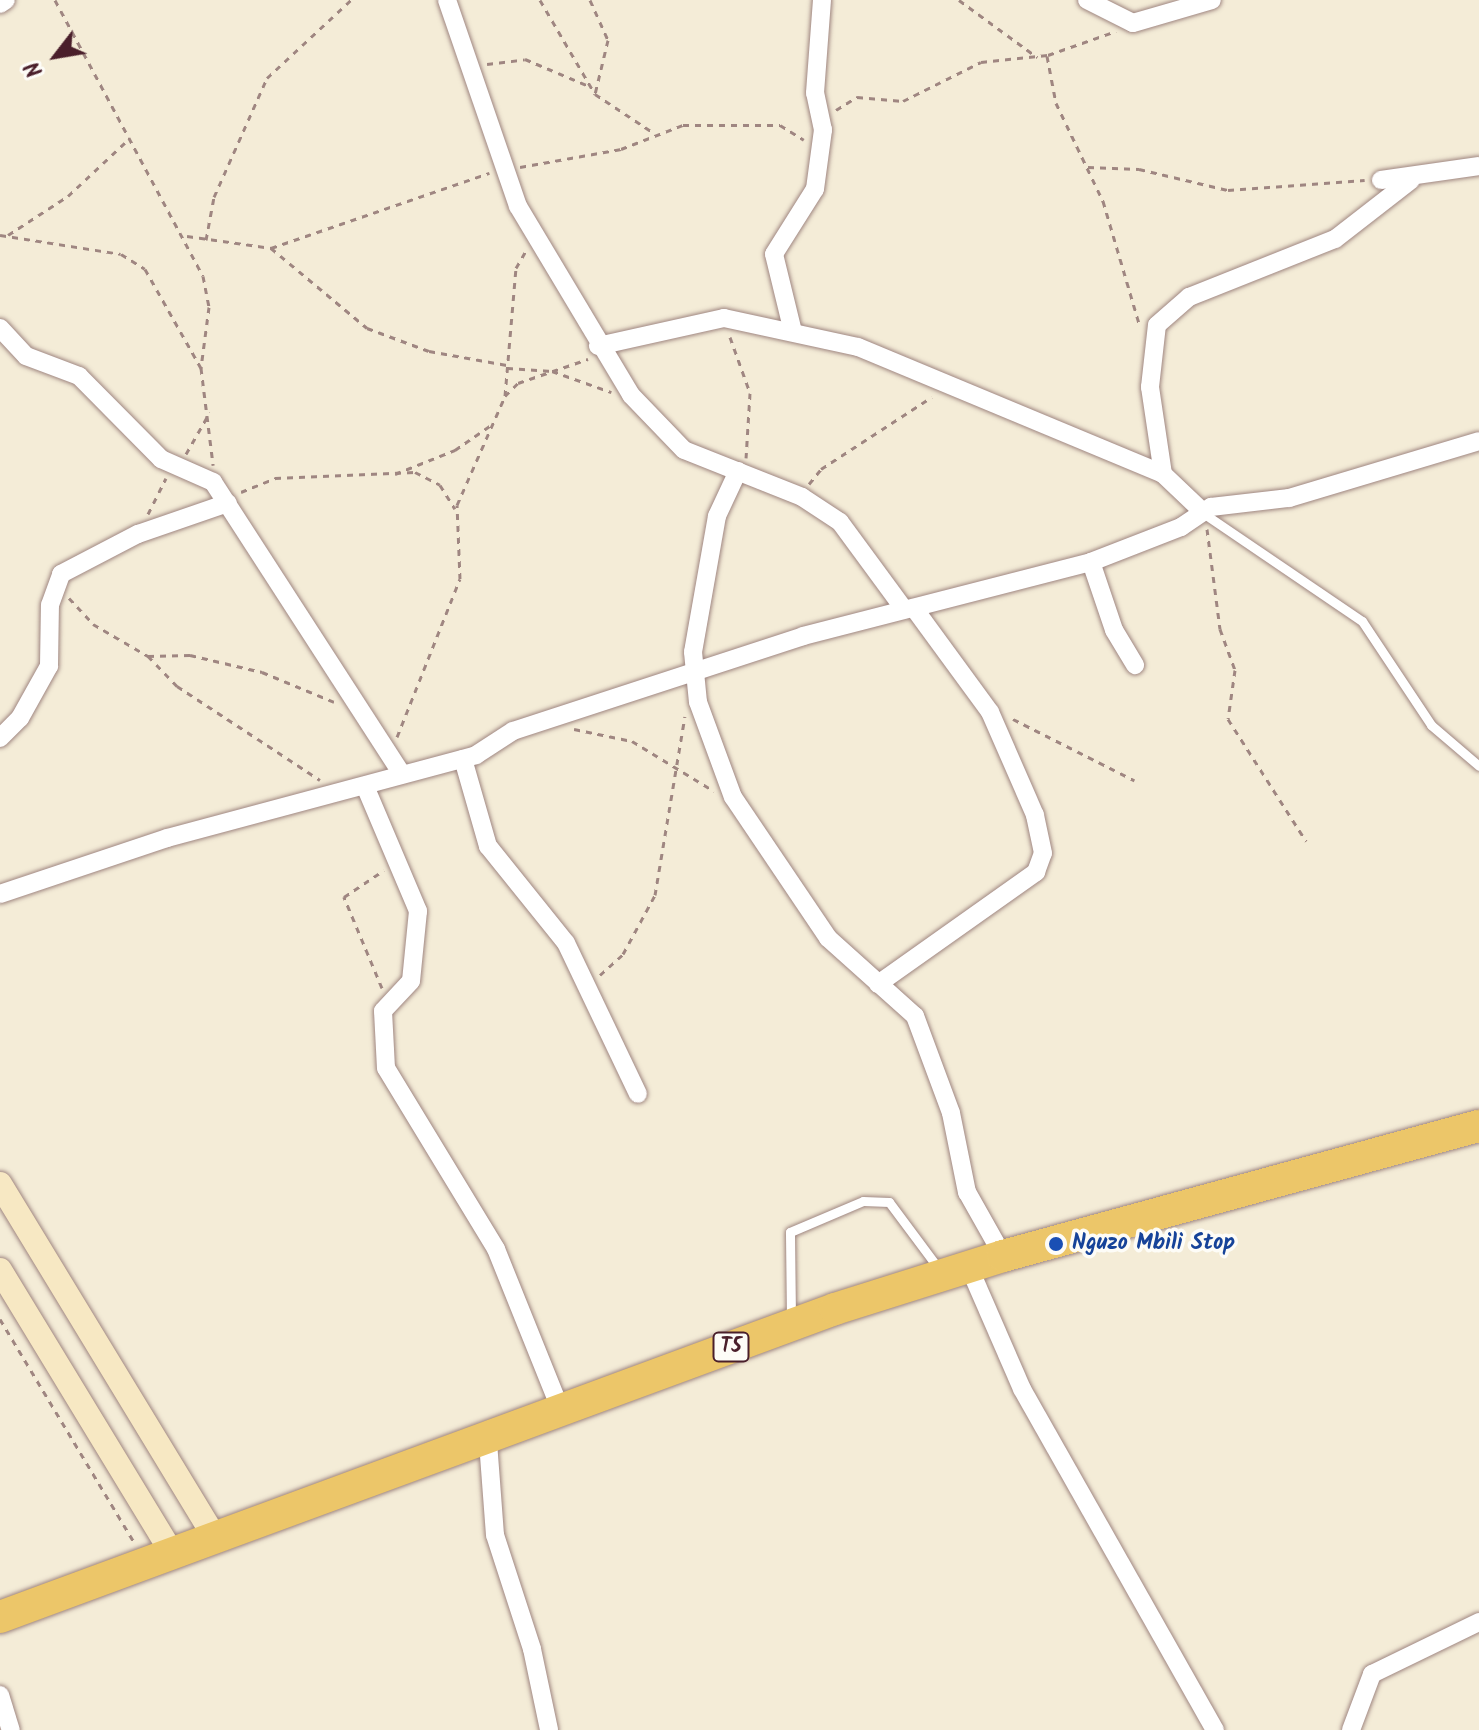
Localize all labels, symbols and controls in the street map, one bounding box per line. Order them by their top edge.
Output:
north arrow [16,16,96,96]
text: N [16,54,54,84]
place label: Nguzo Mbili Stop [1072,1231,1235,1257]
marker: Nguzo Mbili Stop [1047,1235,1065,1253]
road number: T5 [711,1331,751,1363]

